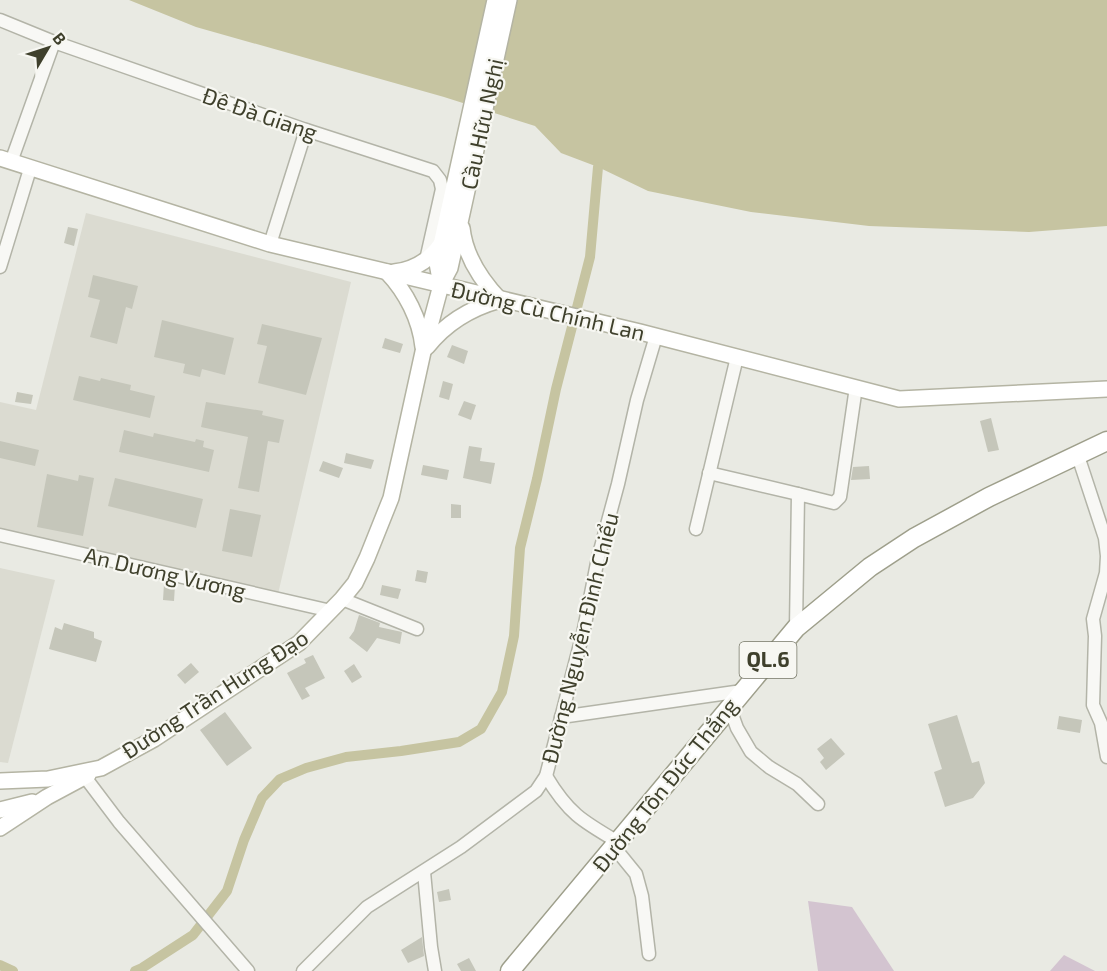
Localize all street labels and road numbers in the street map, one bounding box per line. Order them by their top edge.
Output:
street label: Cầu Hữu Nghị [454,56,508,192]
street label: Đê Đà Giang [200,81,321,145]
street label: Đường Cù Chính Lan [449,275,648,345]
street label: Đường Nguyễn Đình Chiểu [535,510,623,766]
street label: An Dương Vương [82,541,249,603]
street label: Đường Trần Hưng Đạo [117,623,312,763]
road number: QL.6 [740,642,796,678]
street label: Đường Tôn Đức Thắng [586,692,742,877]

